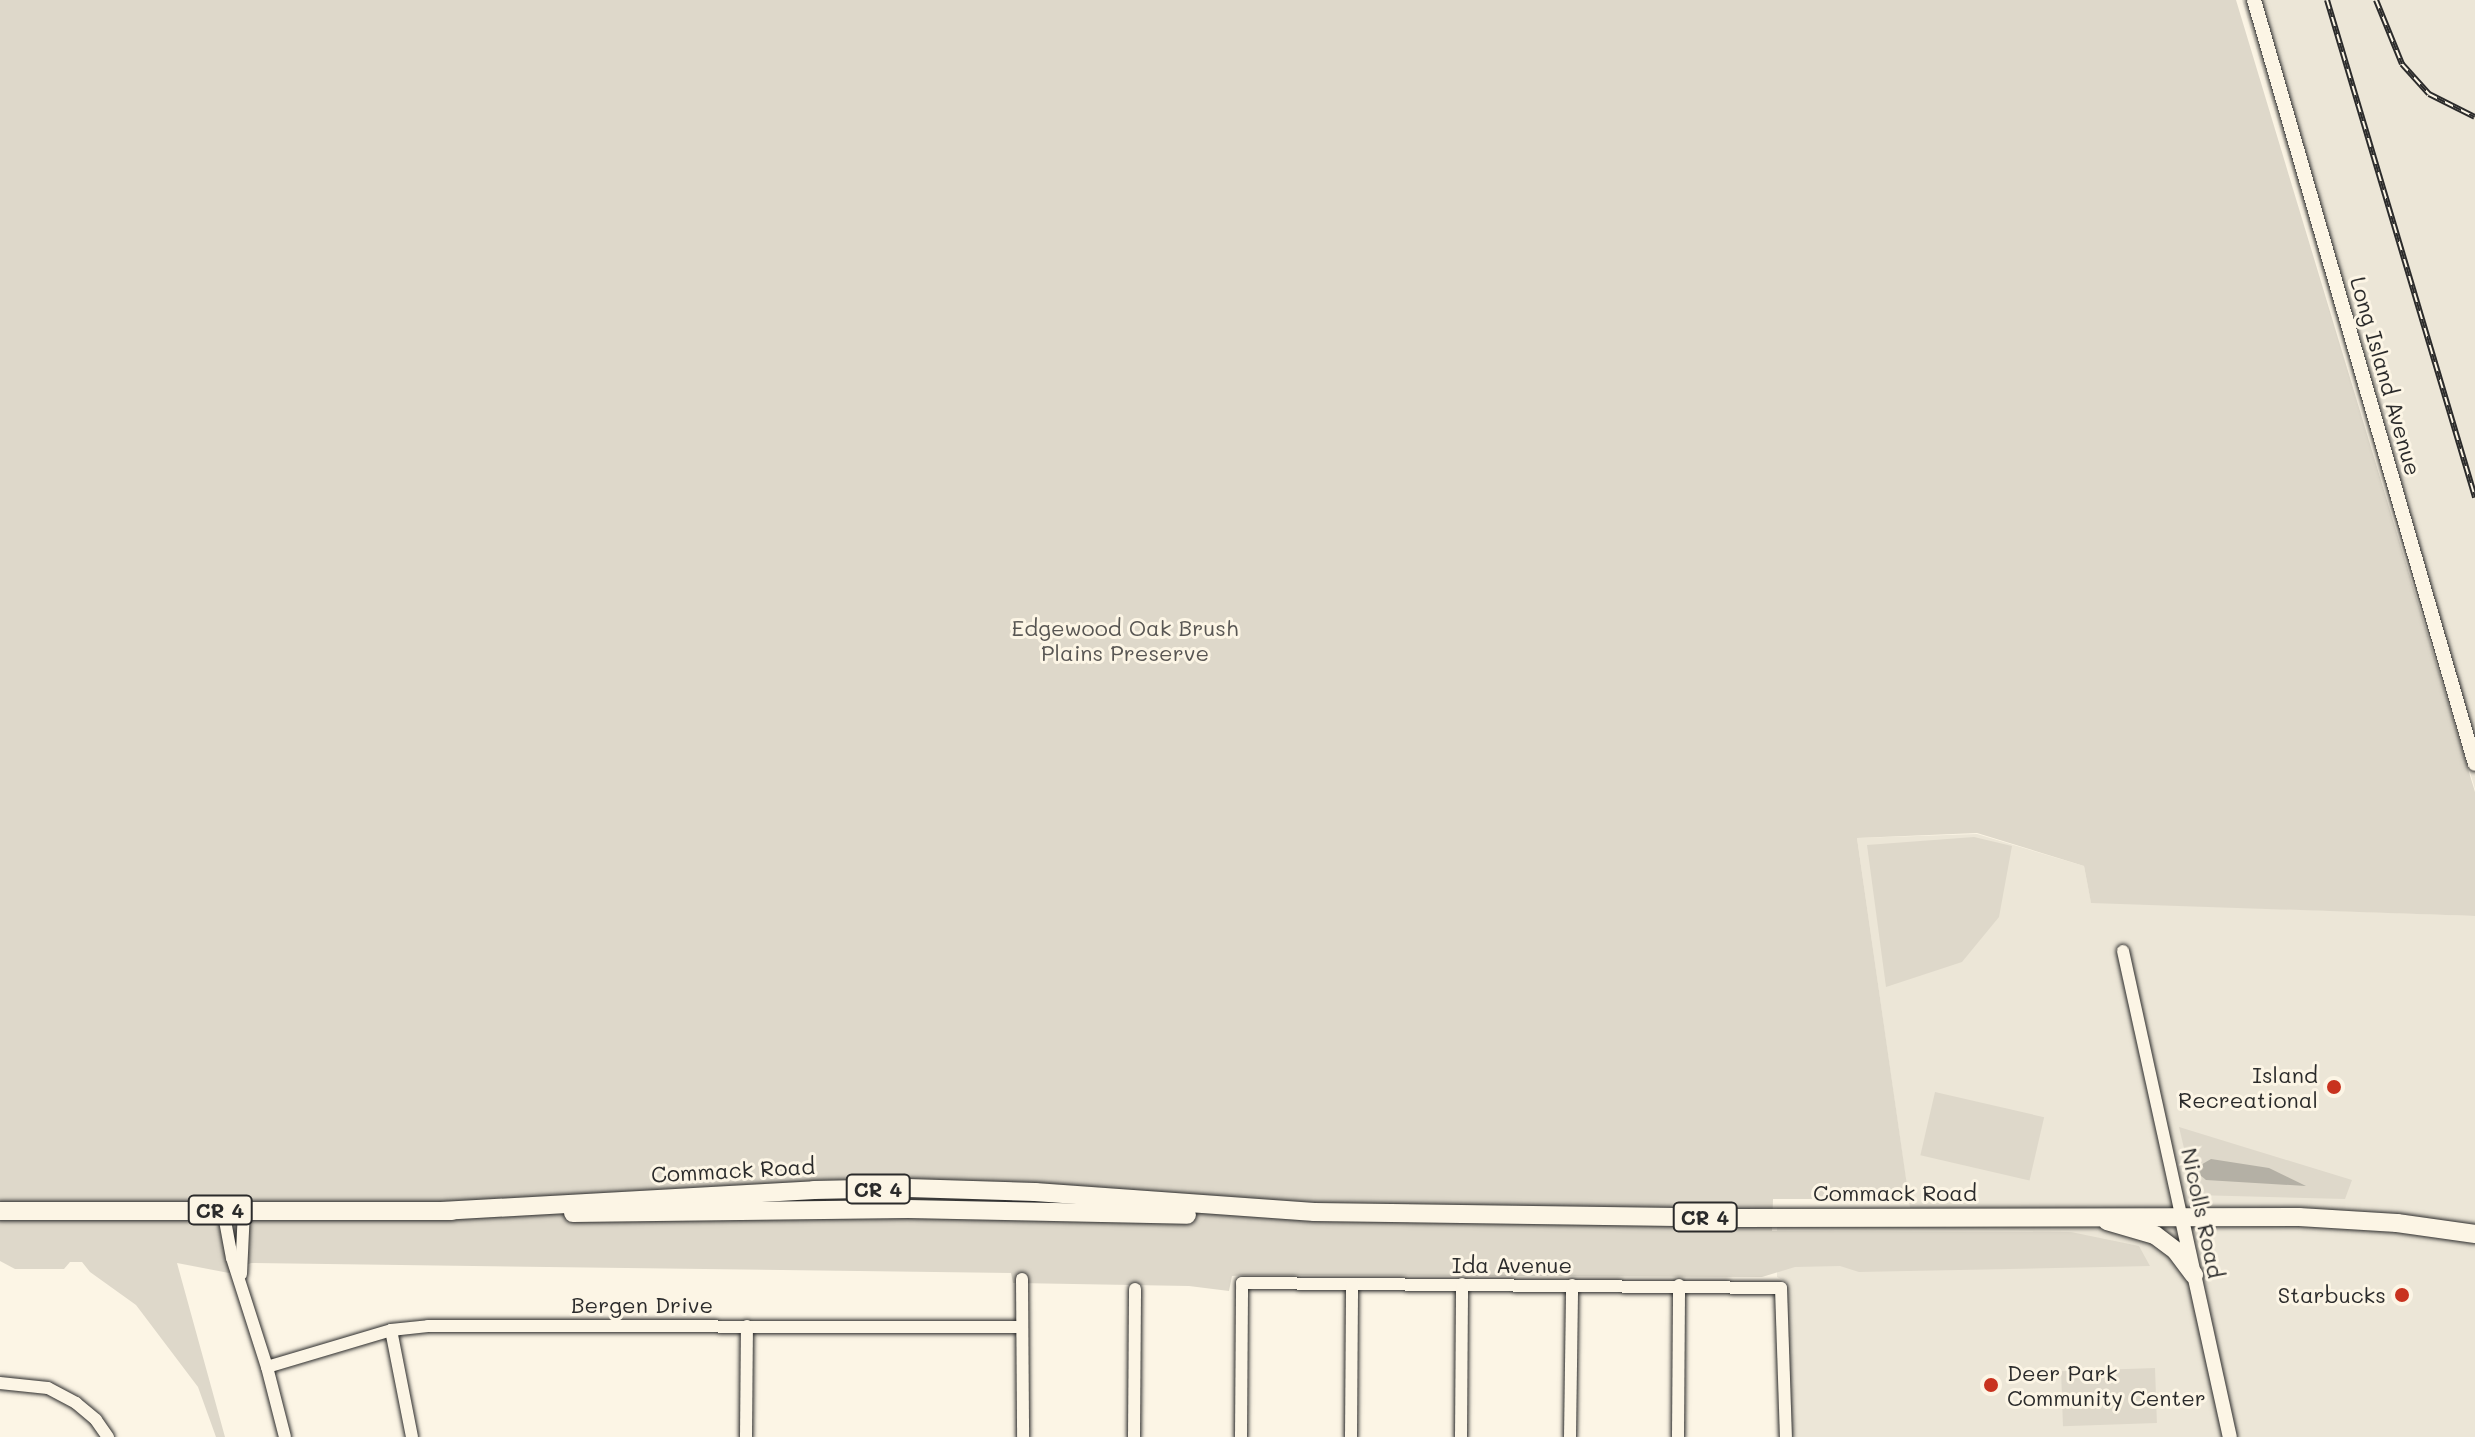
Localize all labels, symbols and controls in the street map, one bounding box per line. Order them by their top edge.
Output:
street label: Long Island Avenue [2345,274,2427,478]
park label: Edgewood Oak Brush Plains Preserve [1012,614,1238,666]
place label: Island Recreational [2178,1061,2318,1112]
marker: Island Recreational [2325,1078,2343,1096]
street label: Nicolls Road [2176,1145,2230,1281]
street label: Commack Road [650,1153,816,1187]
road number: CR 4 [844,1173,912,1205]
street label: Commack Road [1813,1180,1977,1206]
road number: CR 4 [186,1194,254,1226]
road number: CR 4 [1671,1201,1739,1233]
street label: Ida Avenue [1452,1252,1572,1278]
place label: Starbucks [2278,1282,2386,1308]
marker: Starbucks [2393,1286,2411,1304]
street label: Bergen Drive [571,1292,713,1318]
place label: Deer Park Community Center [2007,1359,2206,1410]
marker: Deer Park Community Center [1982,1376,2000,1394]

